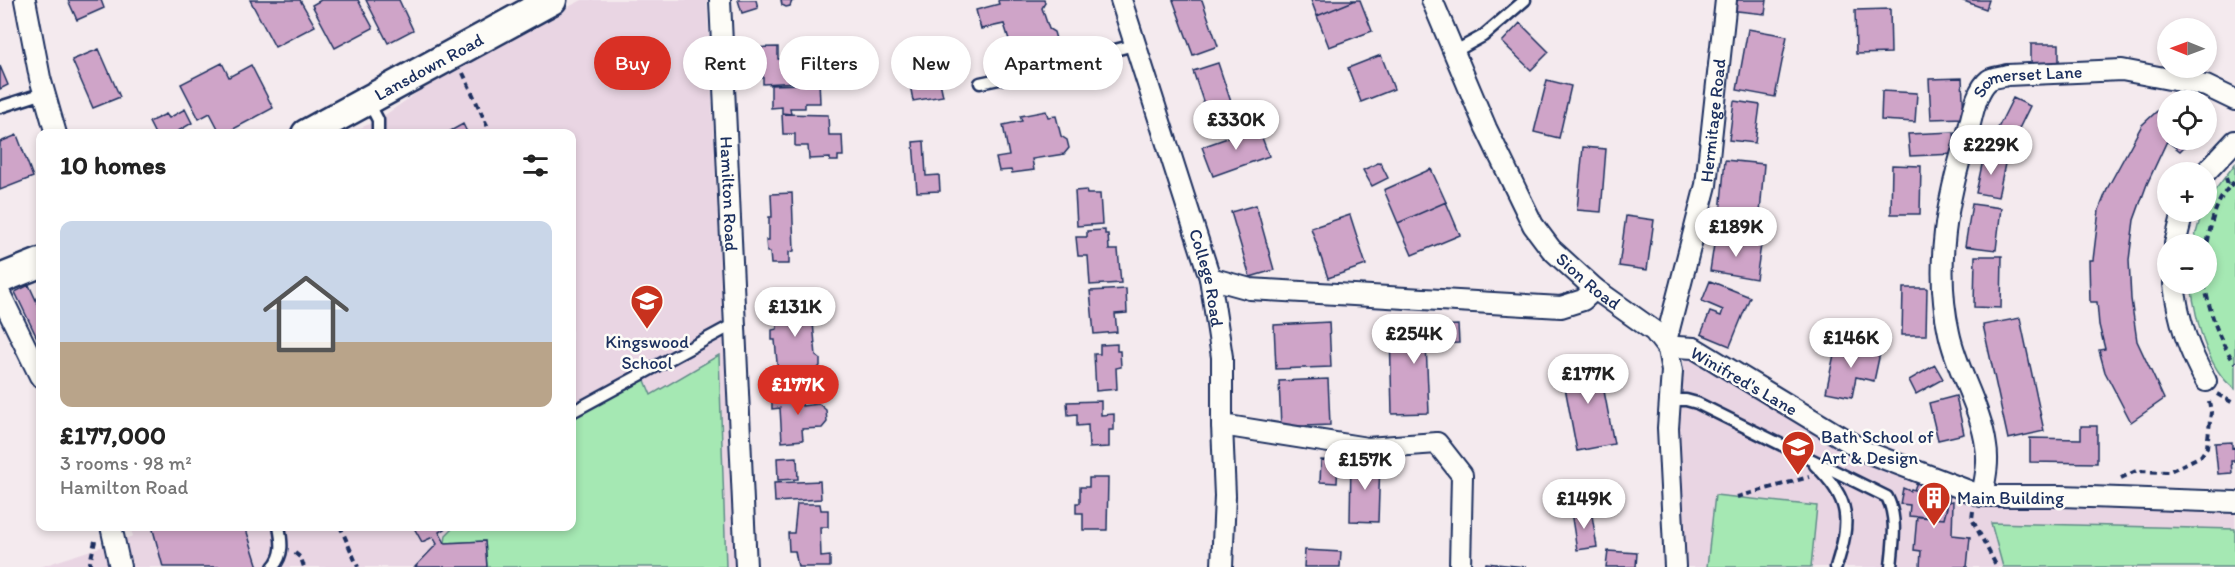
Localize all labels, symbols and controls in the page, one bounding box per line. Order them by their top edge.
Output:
north arrow [2157,18,2217,78]
map controls [2157,18,2217,294]
street label: Lansdown Road [371,28,487,106]
chip: Buy [594,36,671,90]
chip: Rent [683,36,767,90]
chip: Filters [779,36,879,90]
chip: New [891,36,971,90]
chip: Apartment [983,36,1123,90]
street label: Hermitage Road [1695,57,1731,184]
street label: Somerset Lane [1968,61,2083,101]
button: locate [2157,90,2217,150]
pin: £330K [1194,100,1278,151]
text: £330K [1207,107,1265,131]
pin: £229K [1949,125,2033,176]
text: £229K [1964,132,2018,156]
street label: Hamilton Road [715,136,743,252]
text: 10 homes [60,149,166,181]
icon: filters [519,149,552,182]
button: + [2157,162,2217,222]
pin: £189K [1694,207,1778,258]
text: £189K [1709,214,1763,238]
street label: College Road [1184,226,1228,328]
button: − [2157,234,2217,294]
street label: Sion Road [1551,248,1625,315]
icon: home [252,260,360,368]
school or university icon: Kingswood School [629,283,665,330]
pin: £131K [753,287,837,338]
text: £131K [769,294,821,318]
pin: £254K [1372,314,1456,365]
pin: £146K [1809,318,1893,369]
text: £254K [1386,321,1442,345]
text: £146K [1823,325,1879,349]
place label: Kingswood School [605,331,689,374]
street label: Winifred's Lane [1687,341,1801,421]
pin: £177K [1546,354,1630,405]
text: £177K [1562,361,1614,385]
pin: £177K [756,365,840,416]
text: £177K [772,372,824,396]
text: £177,000 [60,419,166,451]
place label: Bath School of Art & Design [1821,426,1934,469]
school or university icon: Bath School of Art & Design [1780,429,1816,476]
pin: £157K [1323,440,1407,491]
text: £157K [1338,447,1392,471]
text: 3 rooms · 98 m² [60,451,192,475]
text: Hamilton Road [60,475,188,499]
pin: £149K [1542,479,1626,530]
building icon: Main Building [1916,480,1952,527]
text: £149K [1556,486,1612,510]
place label: Main Building [1957,487,2065,509]

